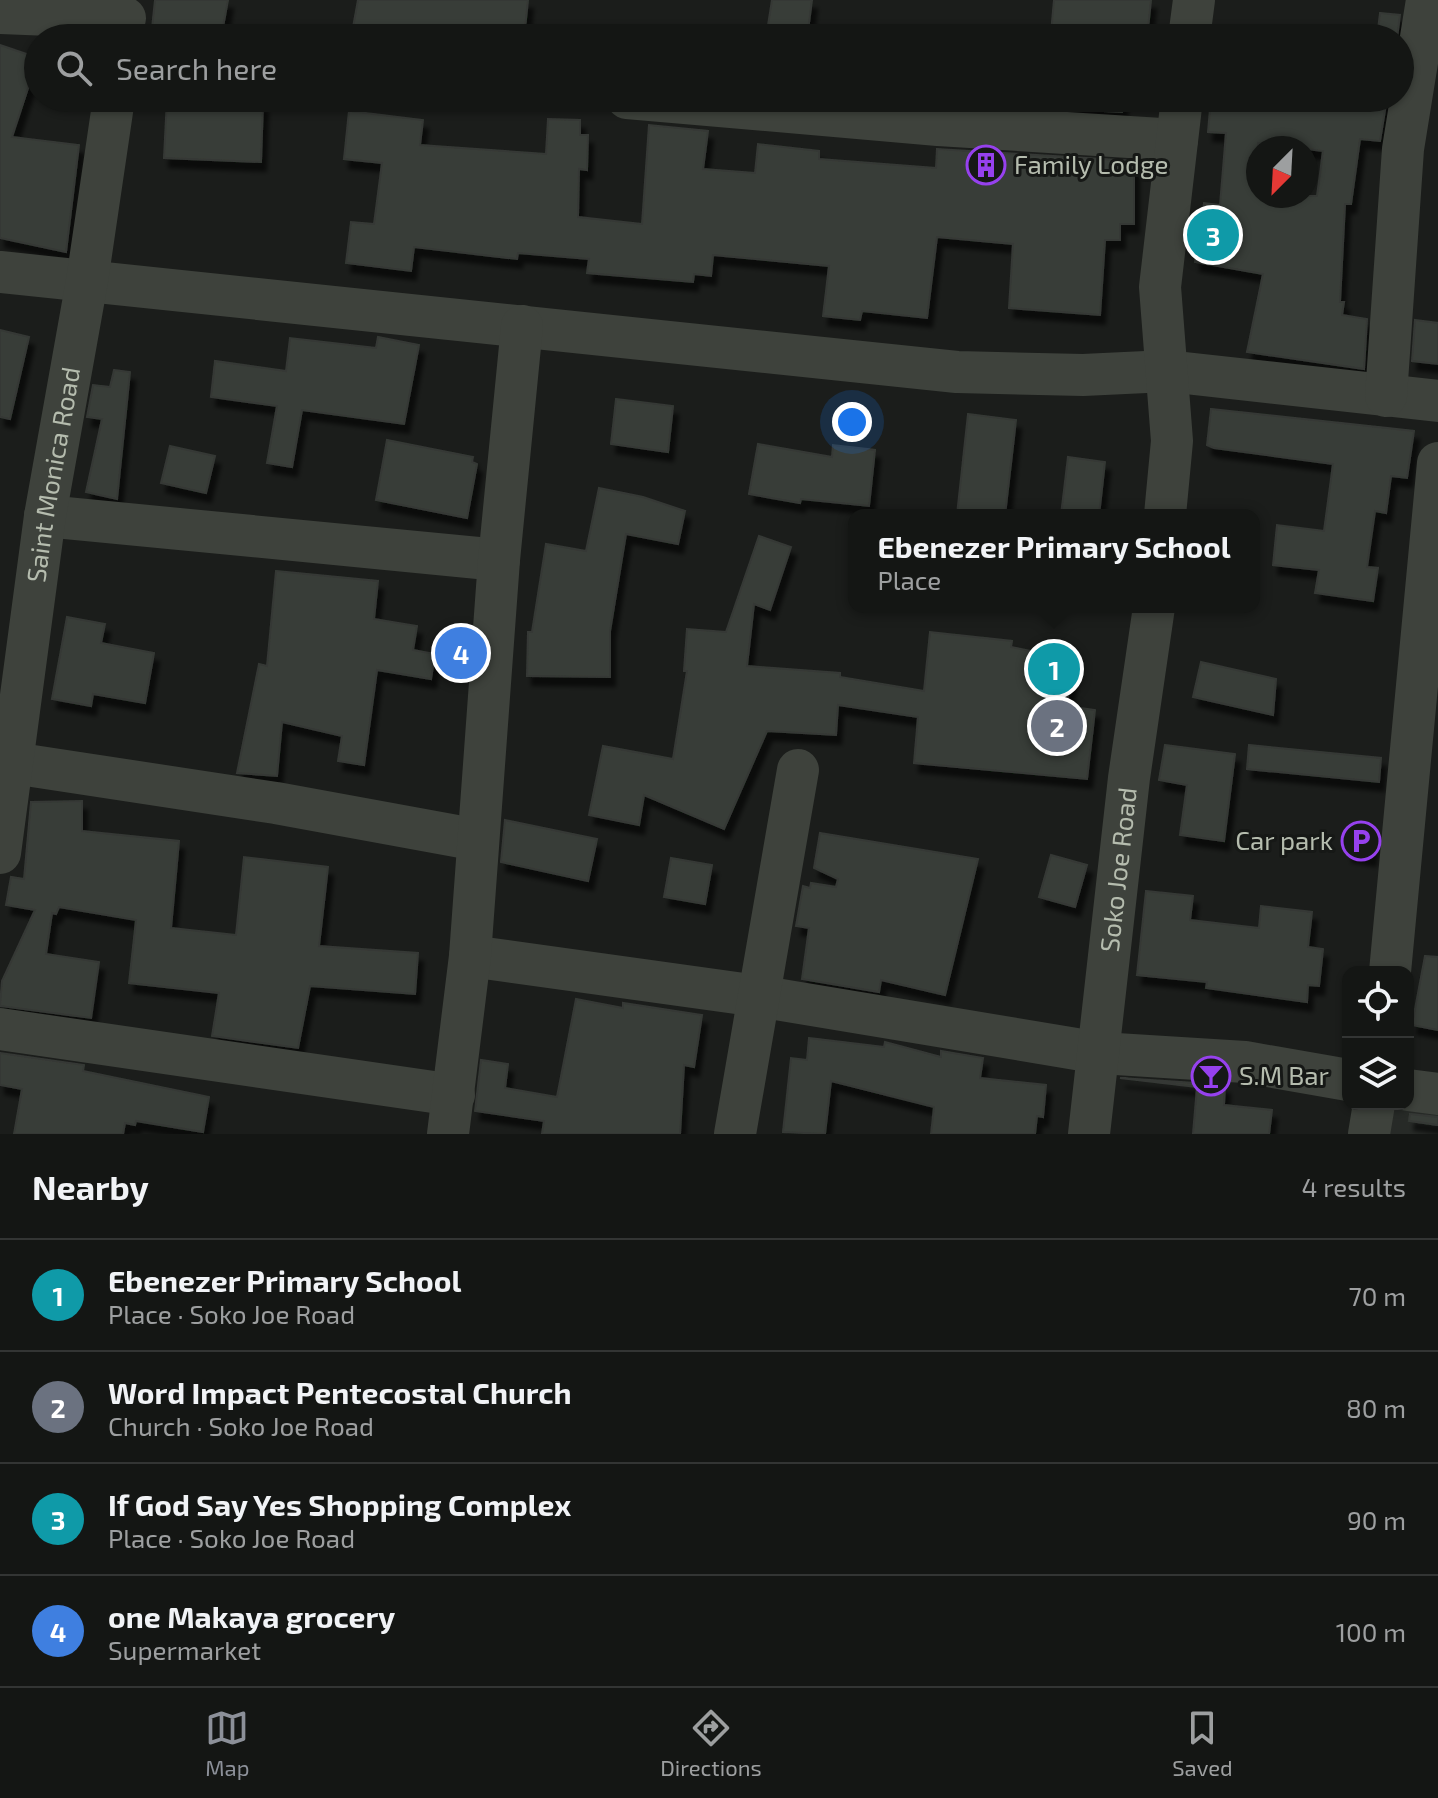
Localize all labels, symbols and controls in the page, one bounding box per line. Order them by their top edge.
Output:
search box [24,24,1414,112]
icon: search [52,46,96,90]
text: Search here [116,50,277,86]
north arrow [1246,136,1318,208]
building icon: Family Lodge [965,144,1007,186]
place label: Family Lodge [1014,148,1168,179]
pin: 3 [1187,205,1239,265]
street label: Saint Monica Road [19,364,85,584]
your location [832,402,872,442]
popup [848,509,1260,613]
text: Ebenezer Primary School [877,528,1231,564]
text: Place [877,564,941,595]
pin: 4 [435,623,487,683]
pin: 1 [1028,639,1080,699]
pin: 2 [1031,696,1083,756]
street label: Soko Joe Road [1093,785,1142,954]
parking icon: Car park [1340,820,1382,862]
place label: Car park [1235,824,1333,855]
map controls [1342,966,1414,1110]
button: locate [1342,966,1414,1038]
button: layers [1342,1038,1414,1110]
bar icon: S.M Bar [1190,1055,1232,1097]
place label: S.M Bar [1239,1059,1329,1090]
text: Nearby [32,1166,149,1207]
text: 4 results [1301,1171,1406,1202]
text: Ebenezer Primary School [108,1262,461,1298]
text: 1 [52,1280,64,1311]
text: 70 m [1348,1280,1406,1311]
text: Place · Soko Joe Road [108,1298,355,1329]
text: Word Impact Pentecostal Church [108,1374,572,1410]
text: 2 [50,1392,66,1423]
text: 80 m [1346,1392,1406,1423]
text: Church · Soko Joe Road [108,1410,374,1441]
text: If God Say Yes Shopping Complex [108,1486,571,1522]
text: 3 [51,1504,65,1535]
text: 90 m [1347,1504,1406,1535]
text: Place · Soko Joe Road [108,1522,355,1553]
text: one Makaya grocery [108,1598,395,1634]
text: 4 [50,1616,66,1647]
text: 100 m [1336,1616,1406,1647]
text: Supermarket [108,1634,261,1665]
tab: Map [205,1706,249,1780]
tab: Directions [660,1706,762,1780]
tab: Saved [1172,1706,1233,1780]

